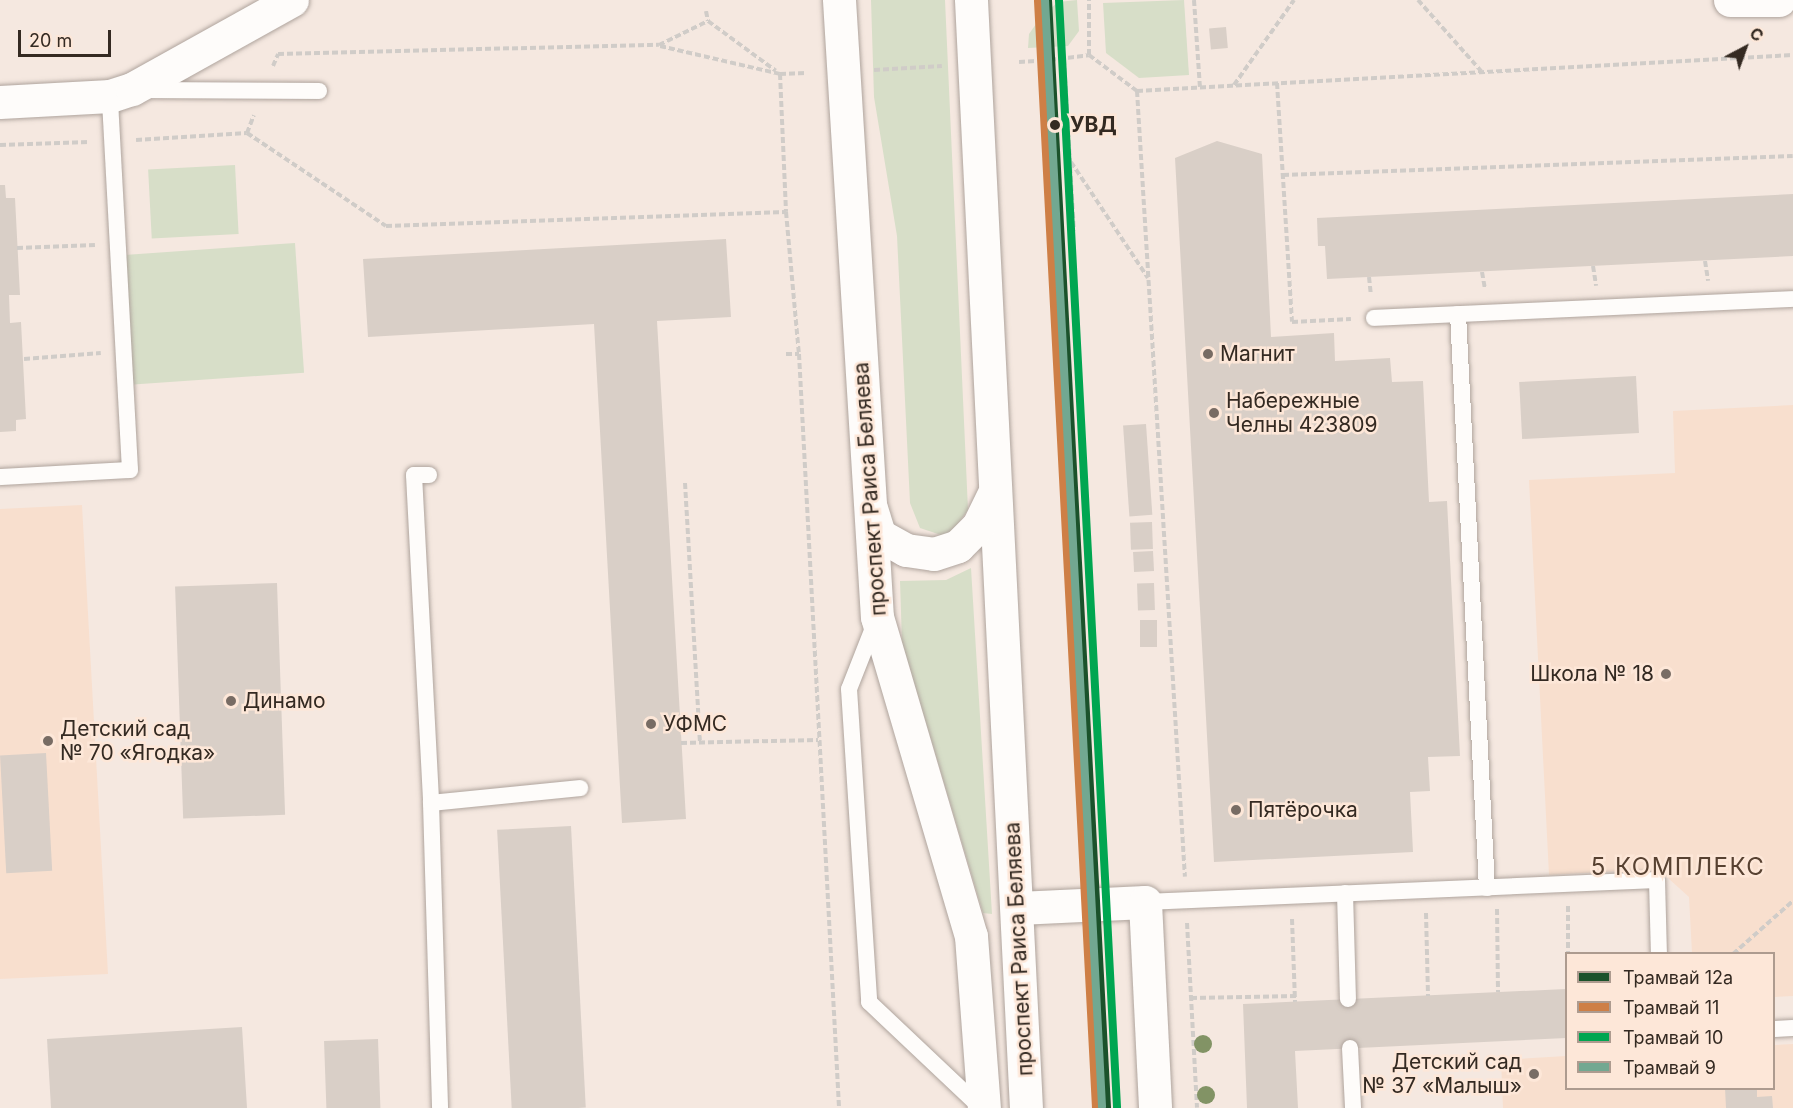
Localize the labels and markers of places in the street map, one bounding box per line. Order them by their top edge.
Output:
place label: УВД [1070,112,1117,138]
marker: УВД [1045,115,1065,135]
place label: Магнит [1220,341,1295,367]
marker: Магнит [1201,347,1215,361]
place label: Набережные Челны 423809 [1226,388,1377,438]
marker: Набережные Челны 423809 [1207,406,1221,420]
place label: Школа № 18 [1530,661,1654,687]
marker: Школа № 18 [1659,667,1673,681]
place label: Динамо [243,688,326,714]
marker: Динамо [224,694,238,708]
place label: УФМС [663,711,727,737]
place label: Детский сад № 70 «Ягодка» [60,716,215,766]
marker: УФМС [644,717,658,731]
marker: Детский сад № 70 «Ягодка» [41,734,55,748]
place label: Пятёрочка [1248,797,1358,823]
marker: Пятёрочка [1229,803,1243,817]
place label: Детский сад № 37 «Малыш» [1362,1049,1522,1099]
marker: Детский сад № 37 «Малыш» [1527,1067,1541,1081]

